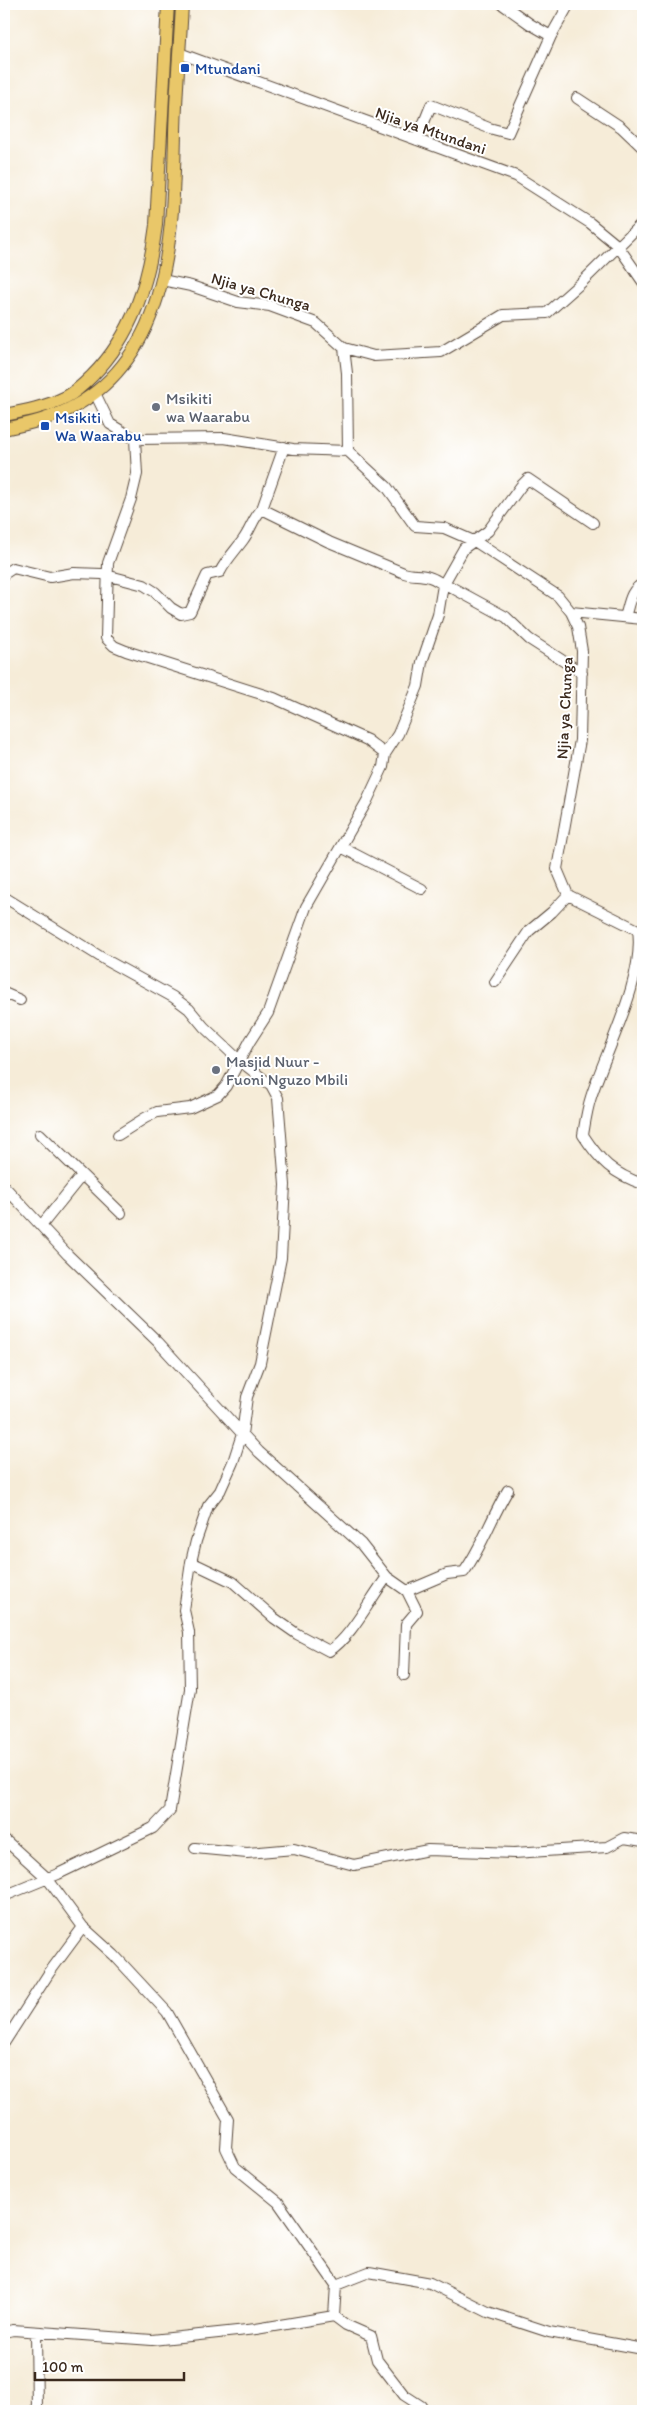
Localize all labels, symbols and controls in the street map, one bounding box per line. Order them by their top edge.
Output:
place label: Mtundani [195,59,261,78]
marker: Mtundani [179,62,191,74]
street label: Njia ya Mtundani [373,103,489,158]
street label: Njia ya Chunga [209,268,313,315]
place label: Msikiti wa Waarabu [166,389,250,426]
marker: Msikiti wa Waarabu [150,401,162,413]
place label: Msikiti Wa Waarabu [55,408,142,445]
marker: Msikiti Wa Waarabu [39,420,51,432]
street label: Njia ya Chunga [552,656,577,760]
place label: Masjid Nuur - Fuoni Nguzo Mbili [226,1052,348,1089]
marker: Masjid Nuur - Fuoni Nguzo Mbili [210,1064,222,1076]
scale bar [35,2350,184,2382]
text: 100 m [42,2358,84,2376]

